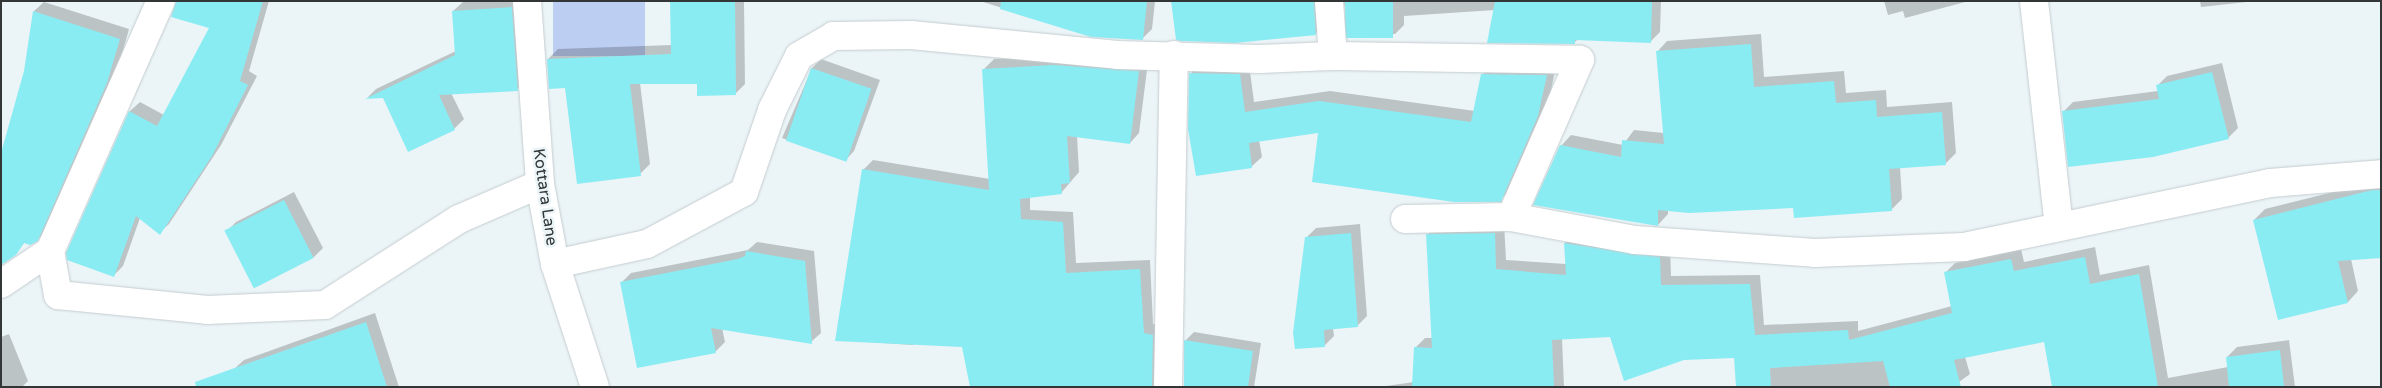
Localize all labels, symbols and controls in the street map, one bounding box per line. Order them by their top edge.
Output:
street label: Kottara Lane [529,147,561,247]

